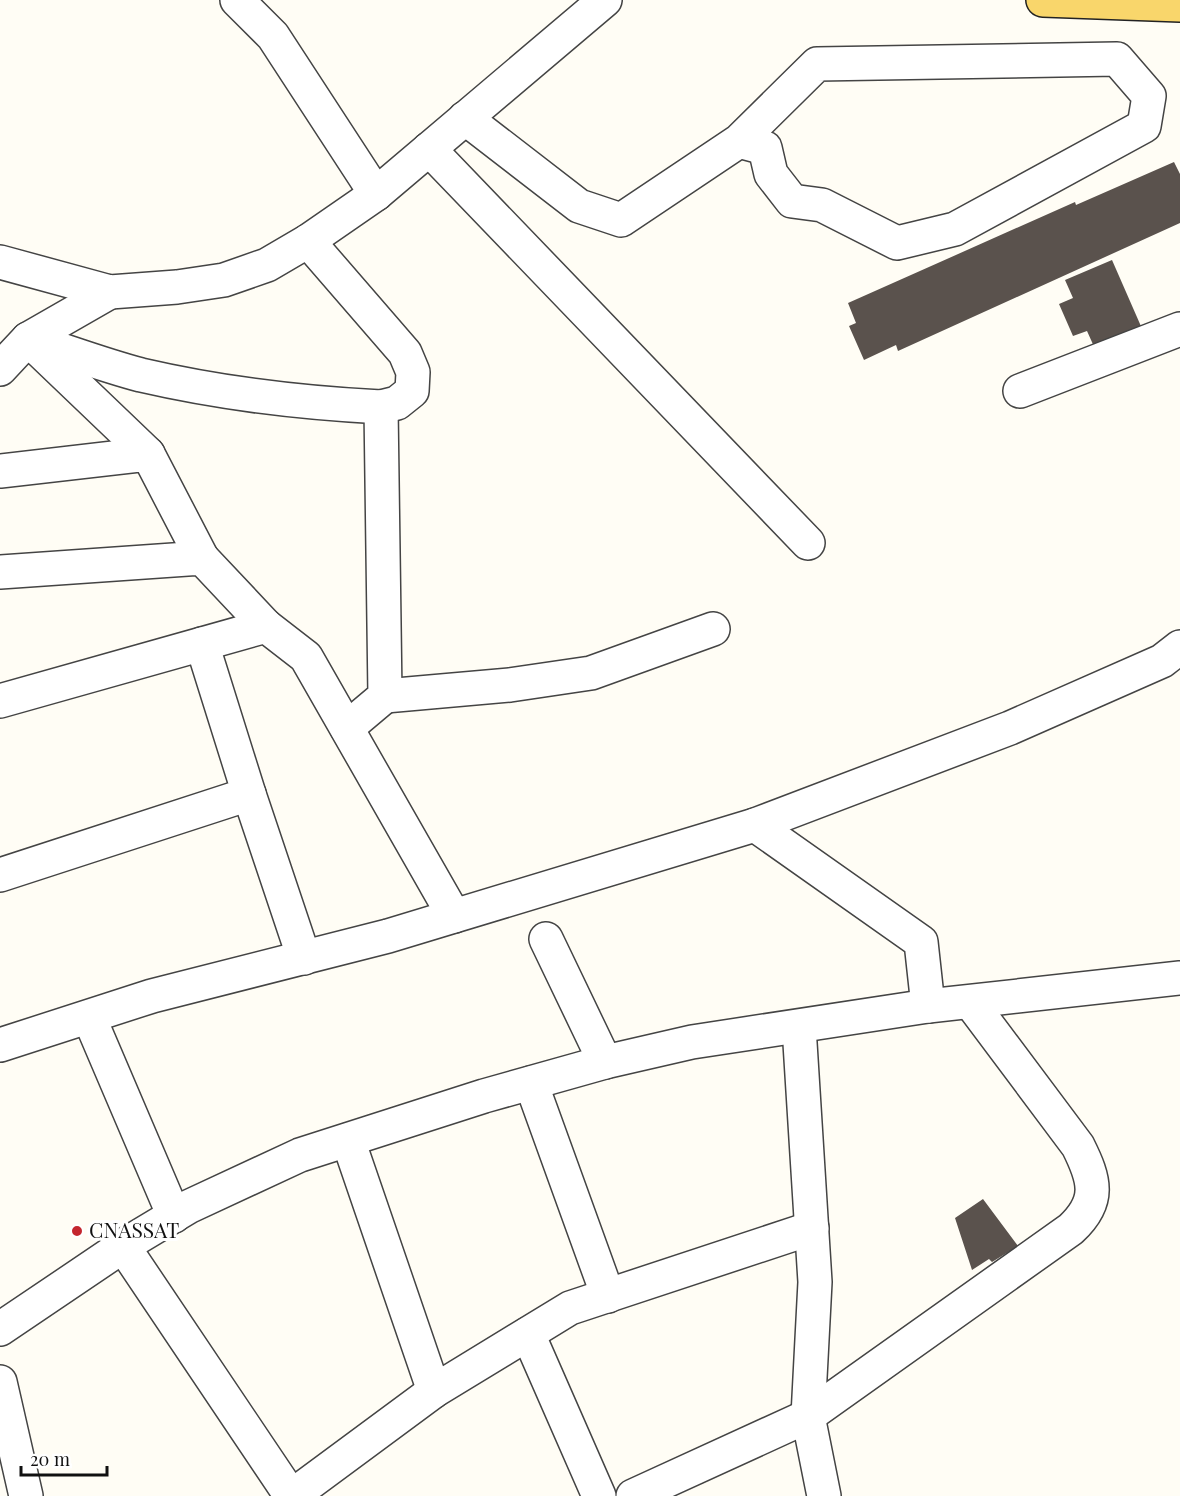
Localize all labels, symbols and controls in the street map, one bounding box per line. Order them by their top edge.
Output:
place label: CNASSAT [89,1215,179,1243]
marker: CNASSAT [70,1224,84,1238]
scale bar [21,1439,106,1477]
text: 20 m [30,1447,70,1471]

